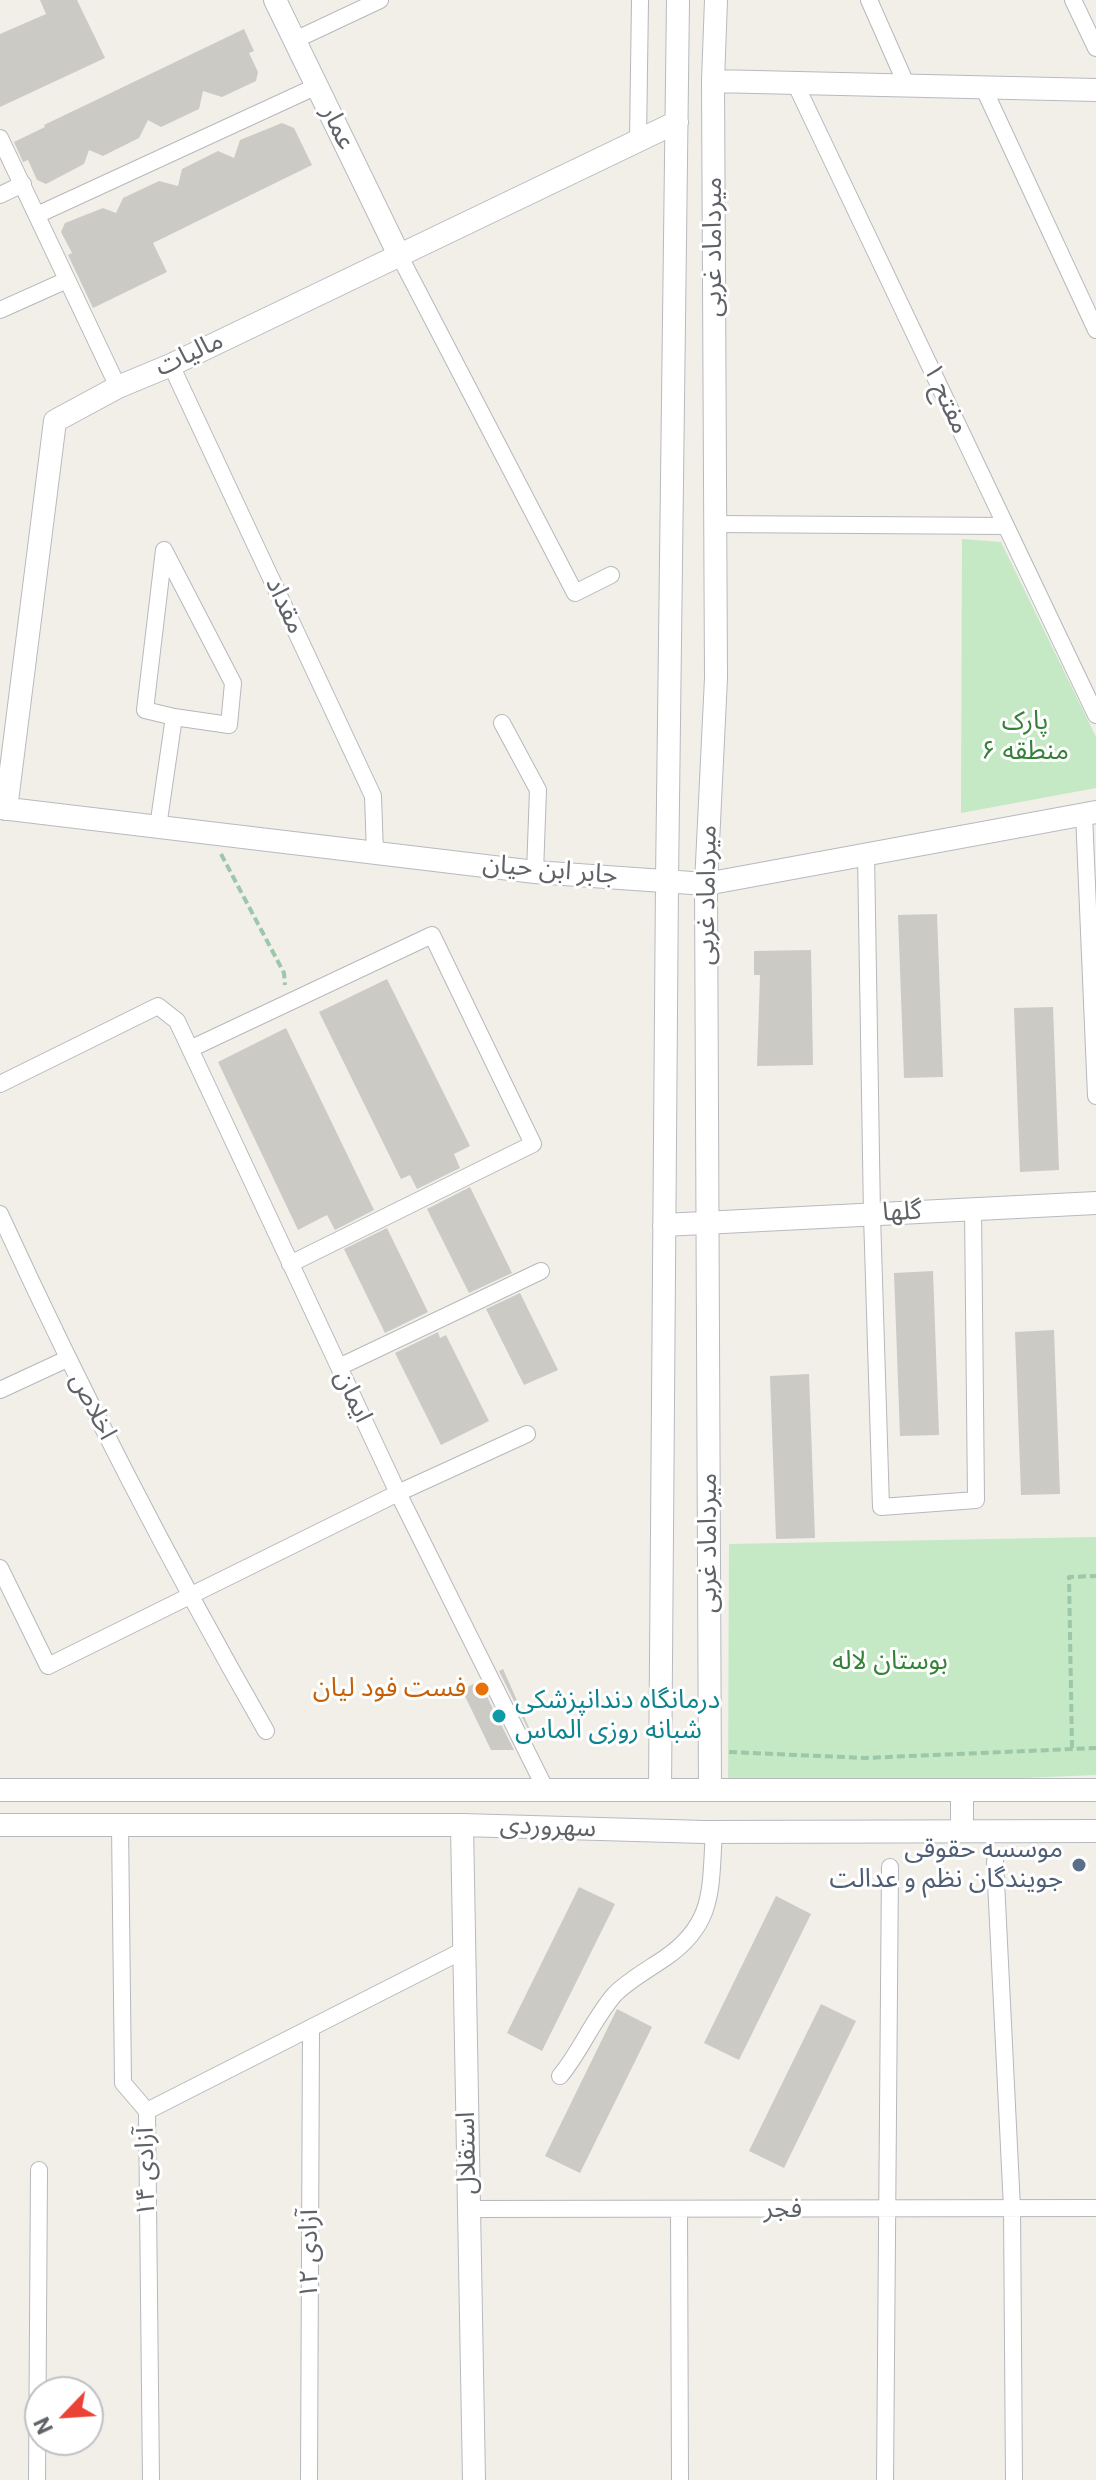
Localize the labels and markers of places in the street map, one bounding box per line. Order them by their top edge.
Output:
place label: فست فود لیان [313,1673,466,1705]
marker: فست فود لیان [473,1680,491,1698]
place label: درمانگاه دندان‍‍پزشکی شبانه روزی الماس [515,1685,720,1746]
marker: درمانگاه دندان‍‍پزشکی شبانه روزی الماس [490,1707,508,1725]
place label: موسسه حقوقی جویندگان نظم و عدالت [829,1834,1063,1896]
marker: موسسه حقوقی جویندگان نظم و عدالت [1070,1856,1088,1874]

